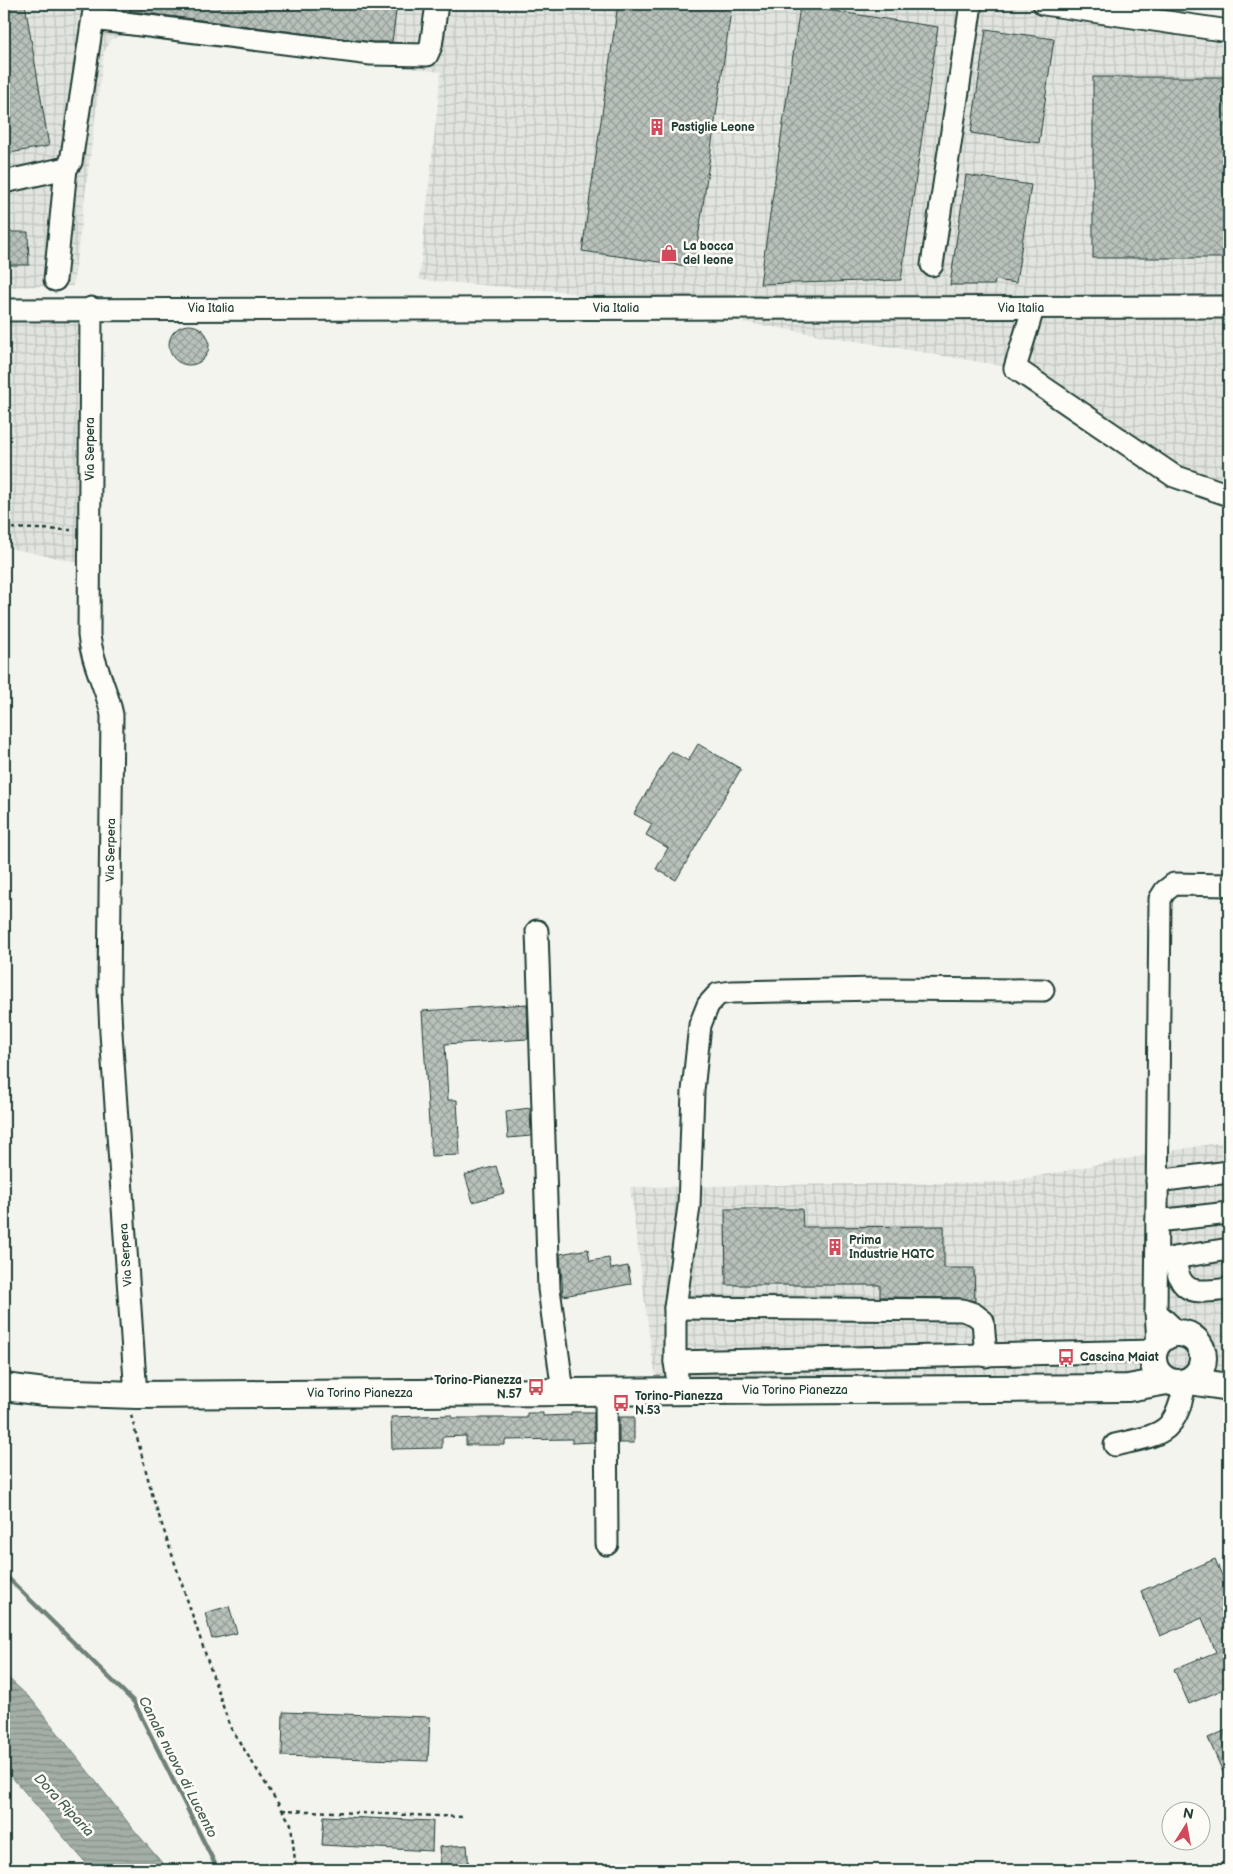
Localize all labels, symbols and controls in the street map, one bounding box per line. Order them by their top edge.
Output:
building icon: Pastiglie Leone [647,117,667,137]
place label: Pastiglie Leone [671,120,755,135]
place label: La bocca del leone [683,239,734,268]
shop icon: La bocca del leone [659,243,679,263]
street label: Via Italia [188,301,234,316]
street label: Via Italia [593,301,639,316]
street label: Via Italia [998,301,1044,316]
street label: Via Serpera [83,417,98,481]
street label: Via Serpera [103,818,119,882]
street label: Via Serpera [116,1223,136,1287]
place label: Prima Industrie HQTC [849,1233,935,1262]
building icon: Prima Industrie HQTC [825,1237,845,1257]
bus stop icon: Cascina Maiat [1056,1347,1076,1367]
place label: Cascina Maiat [1080,1350,1159,1365]
place label: Torino-Pianezza N.57 [434,1373,522,1402]
bus stop icon: Torino-Pianezza N.57 [526,1377,546,1397]
street label: Via Torino Pianezza [742,1383,848,1398]
street label: Via Torino Pianezza [307,1386,413,1401]
place label: Torino-Pianezza N.53 [635,1389,723,1418]
bus stop icon: Torino-Pianezza N.53 [611,1393,631,1413]
water label: Canale nuovo di Lucento [135,1693,221,1841]
water label: Dora Riparia [30,1770,98,1840]
north arrow [1160,1802,1210,1852]
text: N [1182,1804,1195,1823]

